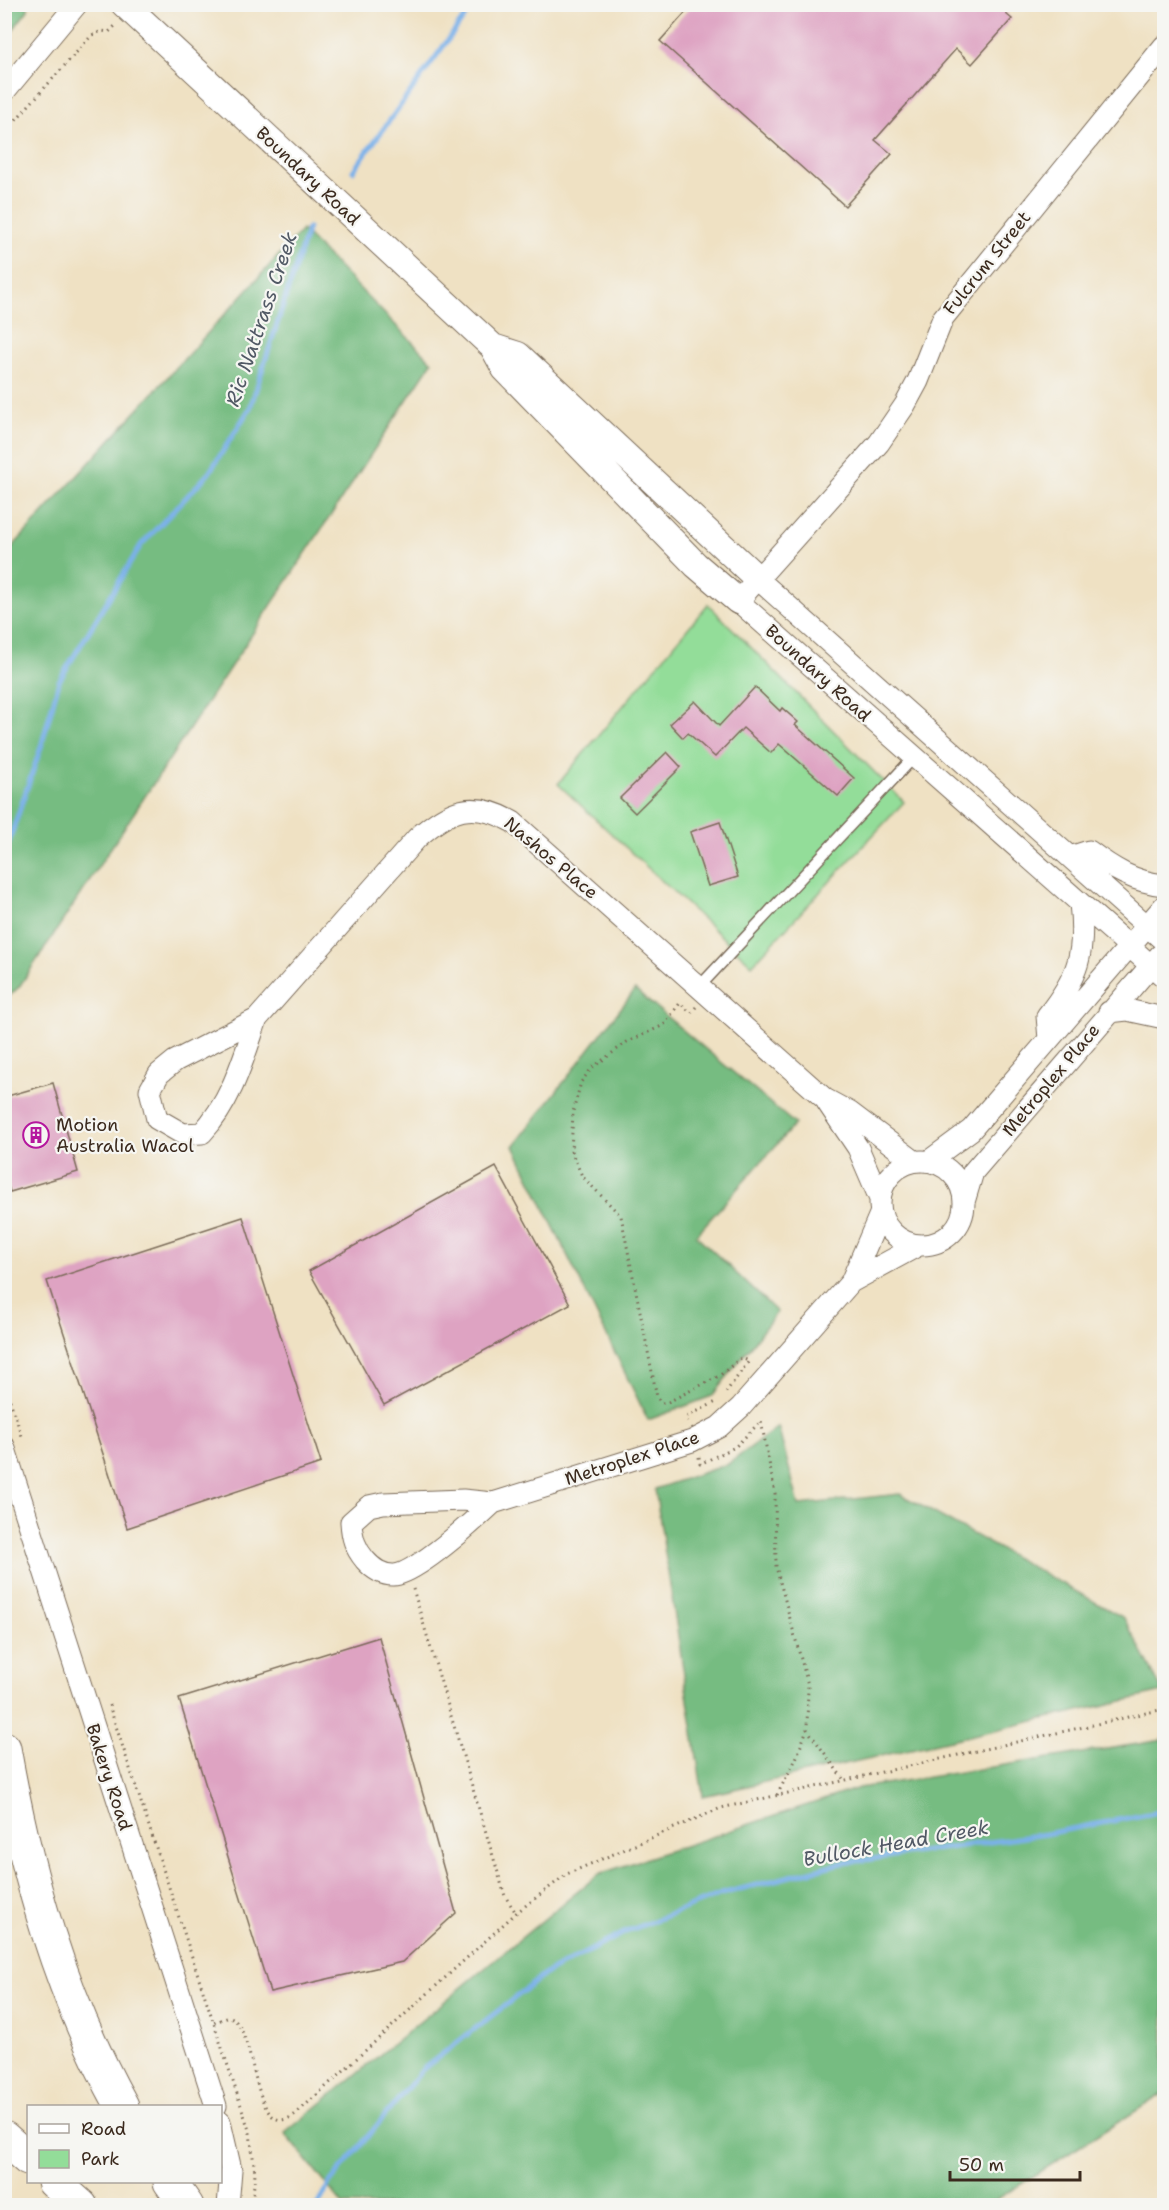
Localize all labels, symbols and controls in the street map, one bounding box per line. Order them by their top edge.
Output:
street label: Boundary Road [251,121,365,231]
street label: Fulcrum Street [938,206,1036,320]
water label: Ric Nattrass Creek [219,228,303,410]
street label: Boundary Road [760,619,876,727]
street label: Nashos Place [499,812,603,904]
street label: Metroplex Place [997,1019,1105,1141]
place label: Motion Australia Wacol [56,1113,194,1158]
building icon: Motion Australia Wacol [21,1120,51,1150]
street label: Metroplex Place [562,1425,702,1491]
street label: Bakery Road [80,1721,138,1833]
water label: Bullock Head Creek [801,1814,991,1872]
legend [27,2105,222,2183]
text: Road [81,2117,126,2141]
scale bar [950,2144,1080,2182]
text: Park [81,2147,120,2171]
text: 50 m [959,2153,1004,2177]

